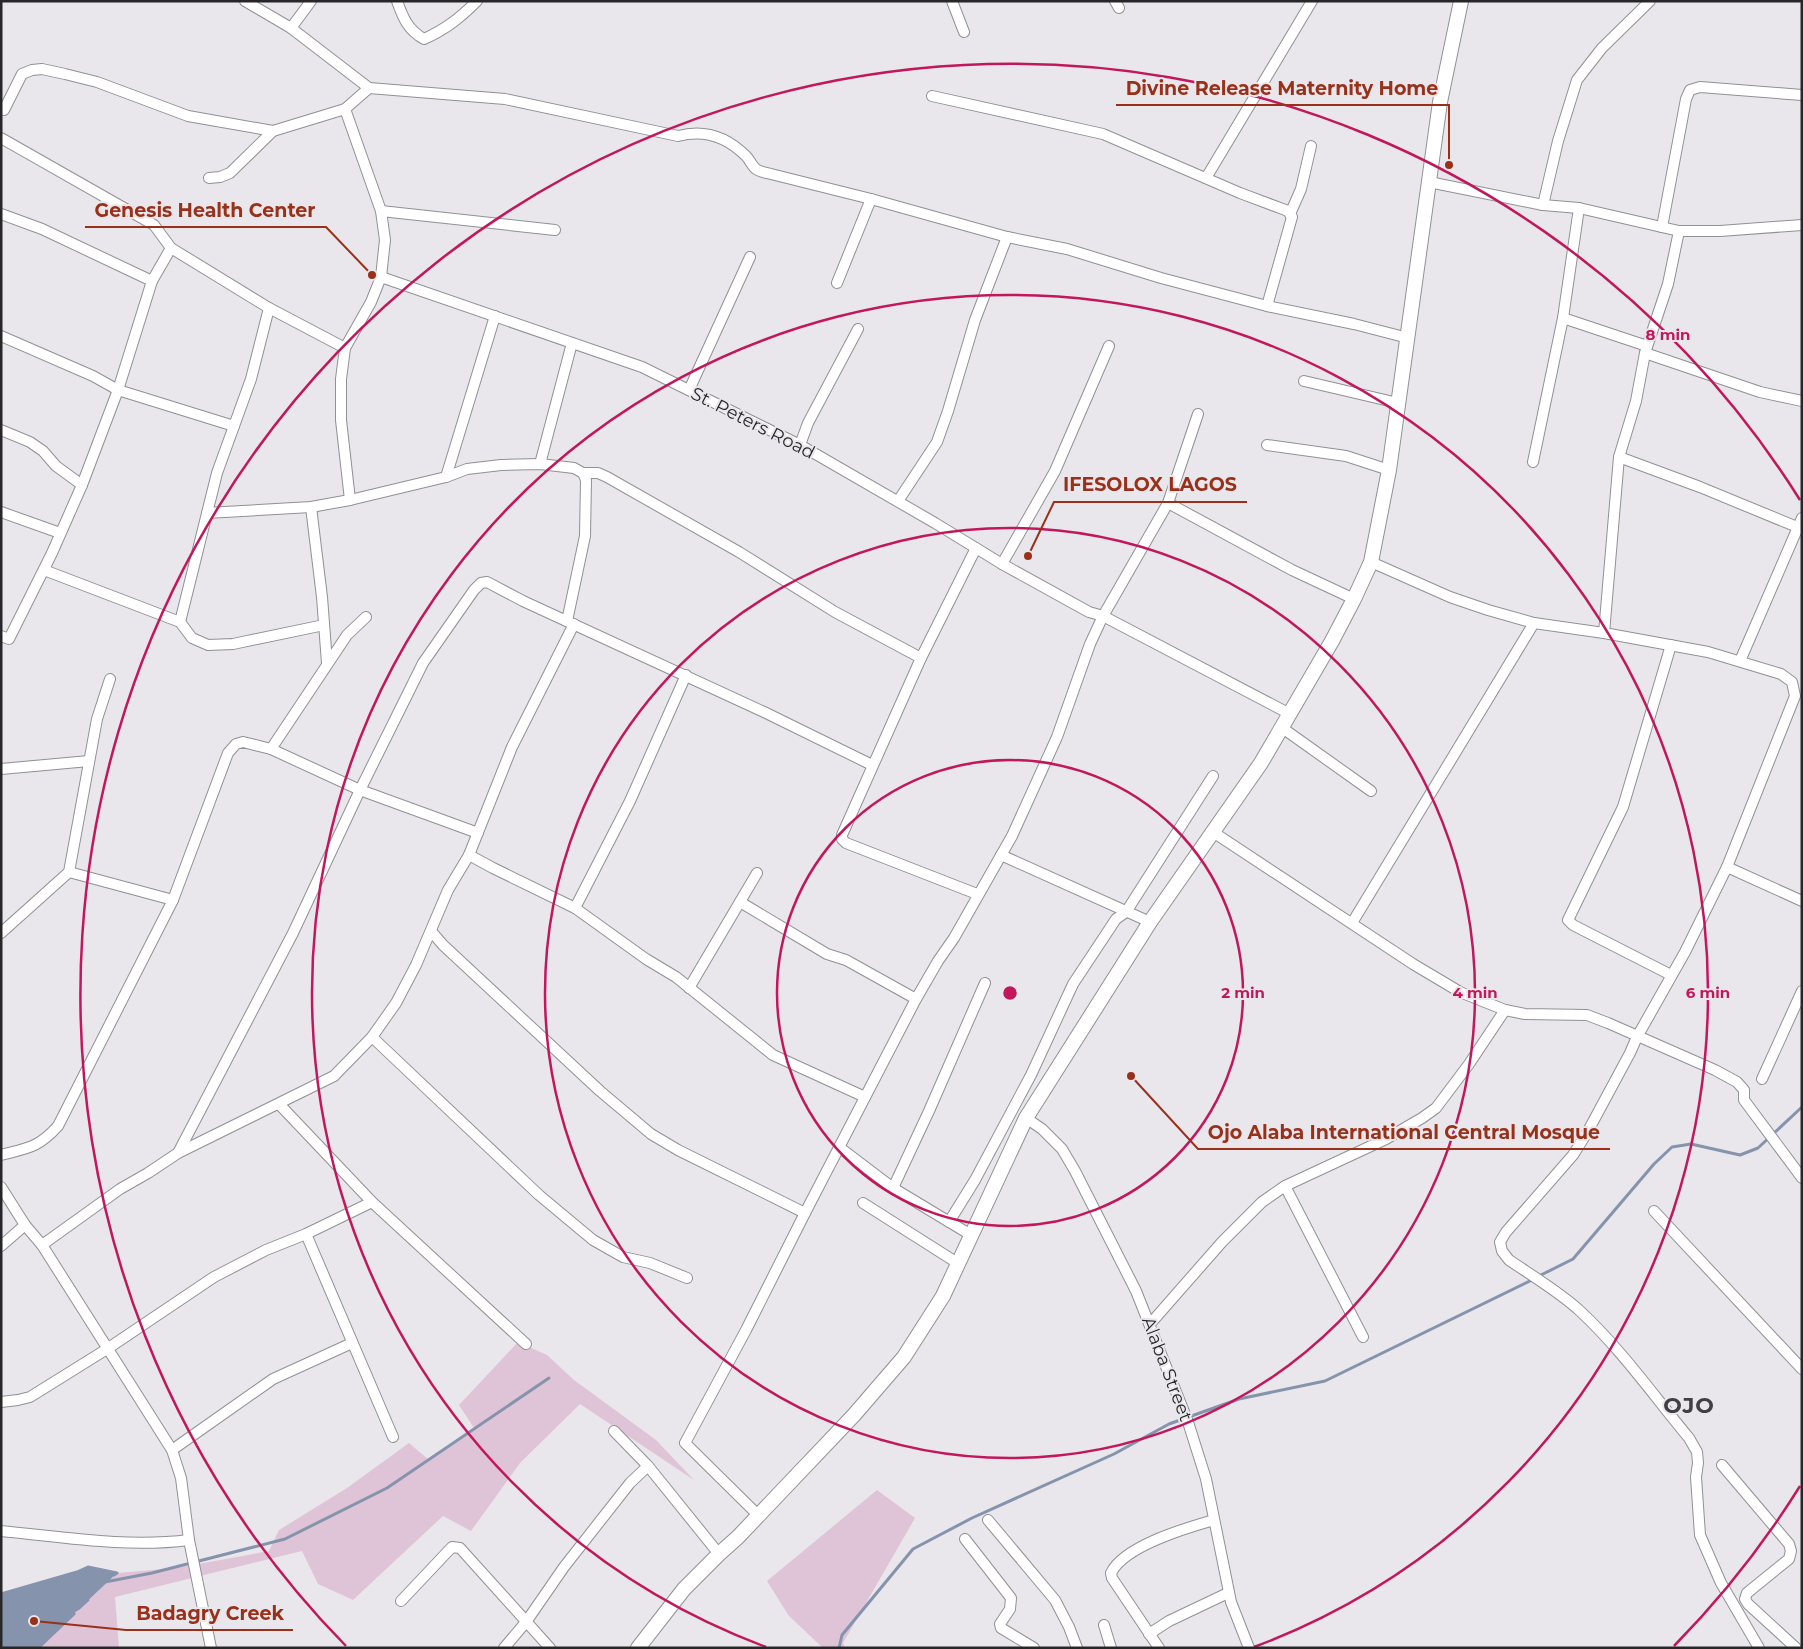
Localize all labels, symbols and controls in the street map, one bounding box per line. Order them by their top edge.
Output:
callout: Divine Release Maternity Home [1116,71,1449,105]
text: Divine Release Maternity Home [1126,77,1438,100]
callout: Genesis Health Center [85,193,326,227]
text: Genesis Health Center [94,199,316,222]
text: 8 min [1646,325,1690,344]
street label: St. Peters Road [687,382,819,464]
callout: IFESOLOX LAGOS [1054,468,1247,502]
text: IFESOLOX LAGOS [1063,473,1237,496]
text: 2 min [1221,983,1265,1002]
text: 4 min [1452,983,1498,1002]
text: 6 min [1686,983,1730,1002]
centre of rings [1001,984,1019,1002]
callout: Ojo Alaba International Central Mosque [1198,1115,1610,1149]
text: Ojo Alaba International Central Mosque [1208,1121,1600,1144]
street label: Alaba Street [1137,1314,1197,1424]
district label: OJO [1663,1392,1715,1419]
callout: Badagry Creek [126,1596,293,1630]
text: Badagry Creek [136,1602,284,1625]

